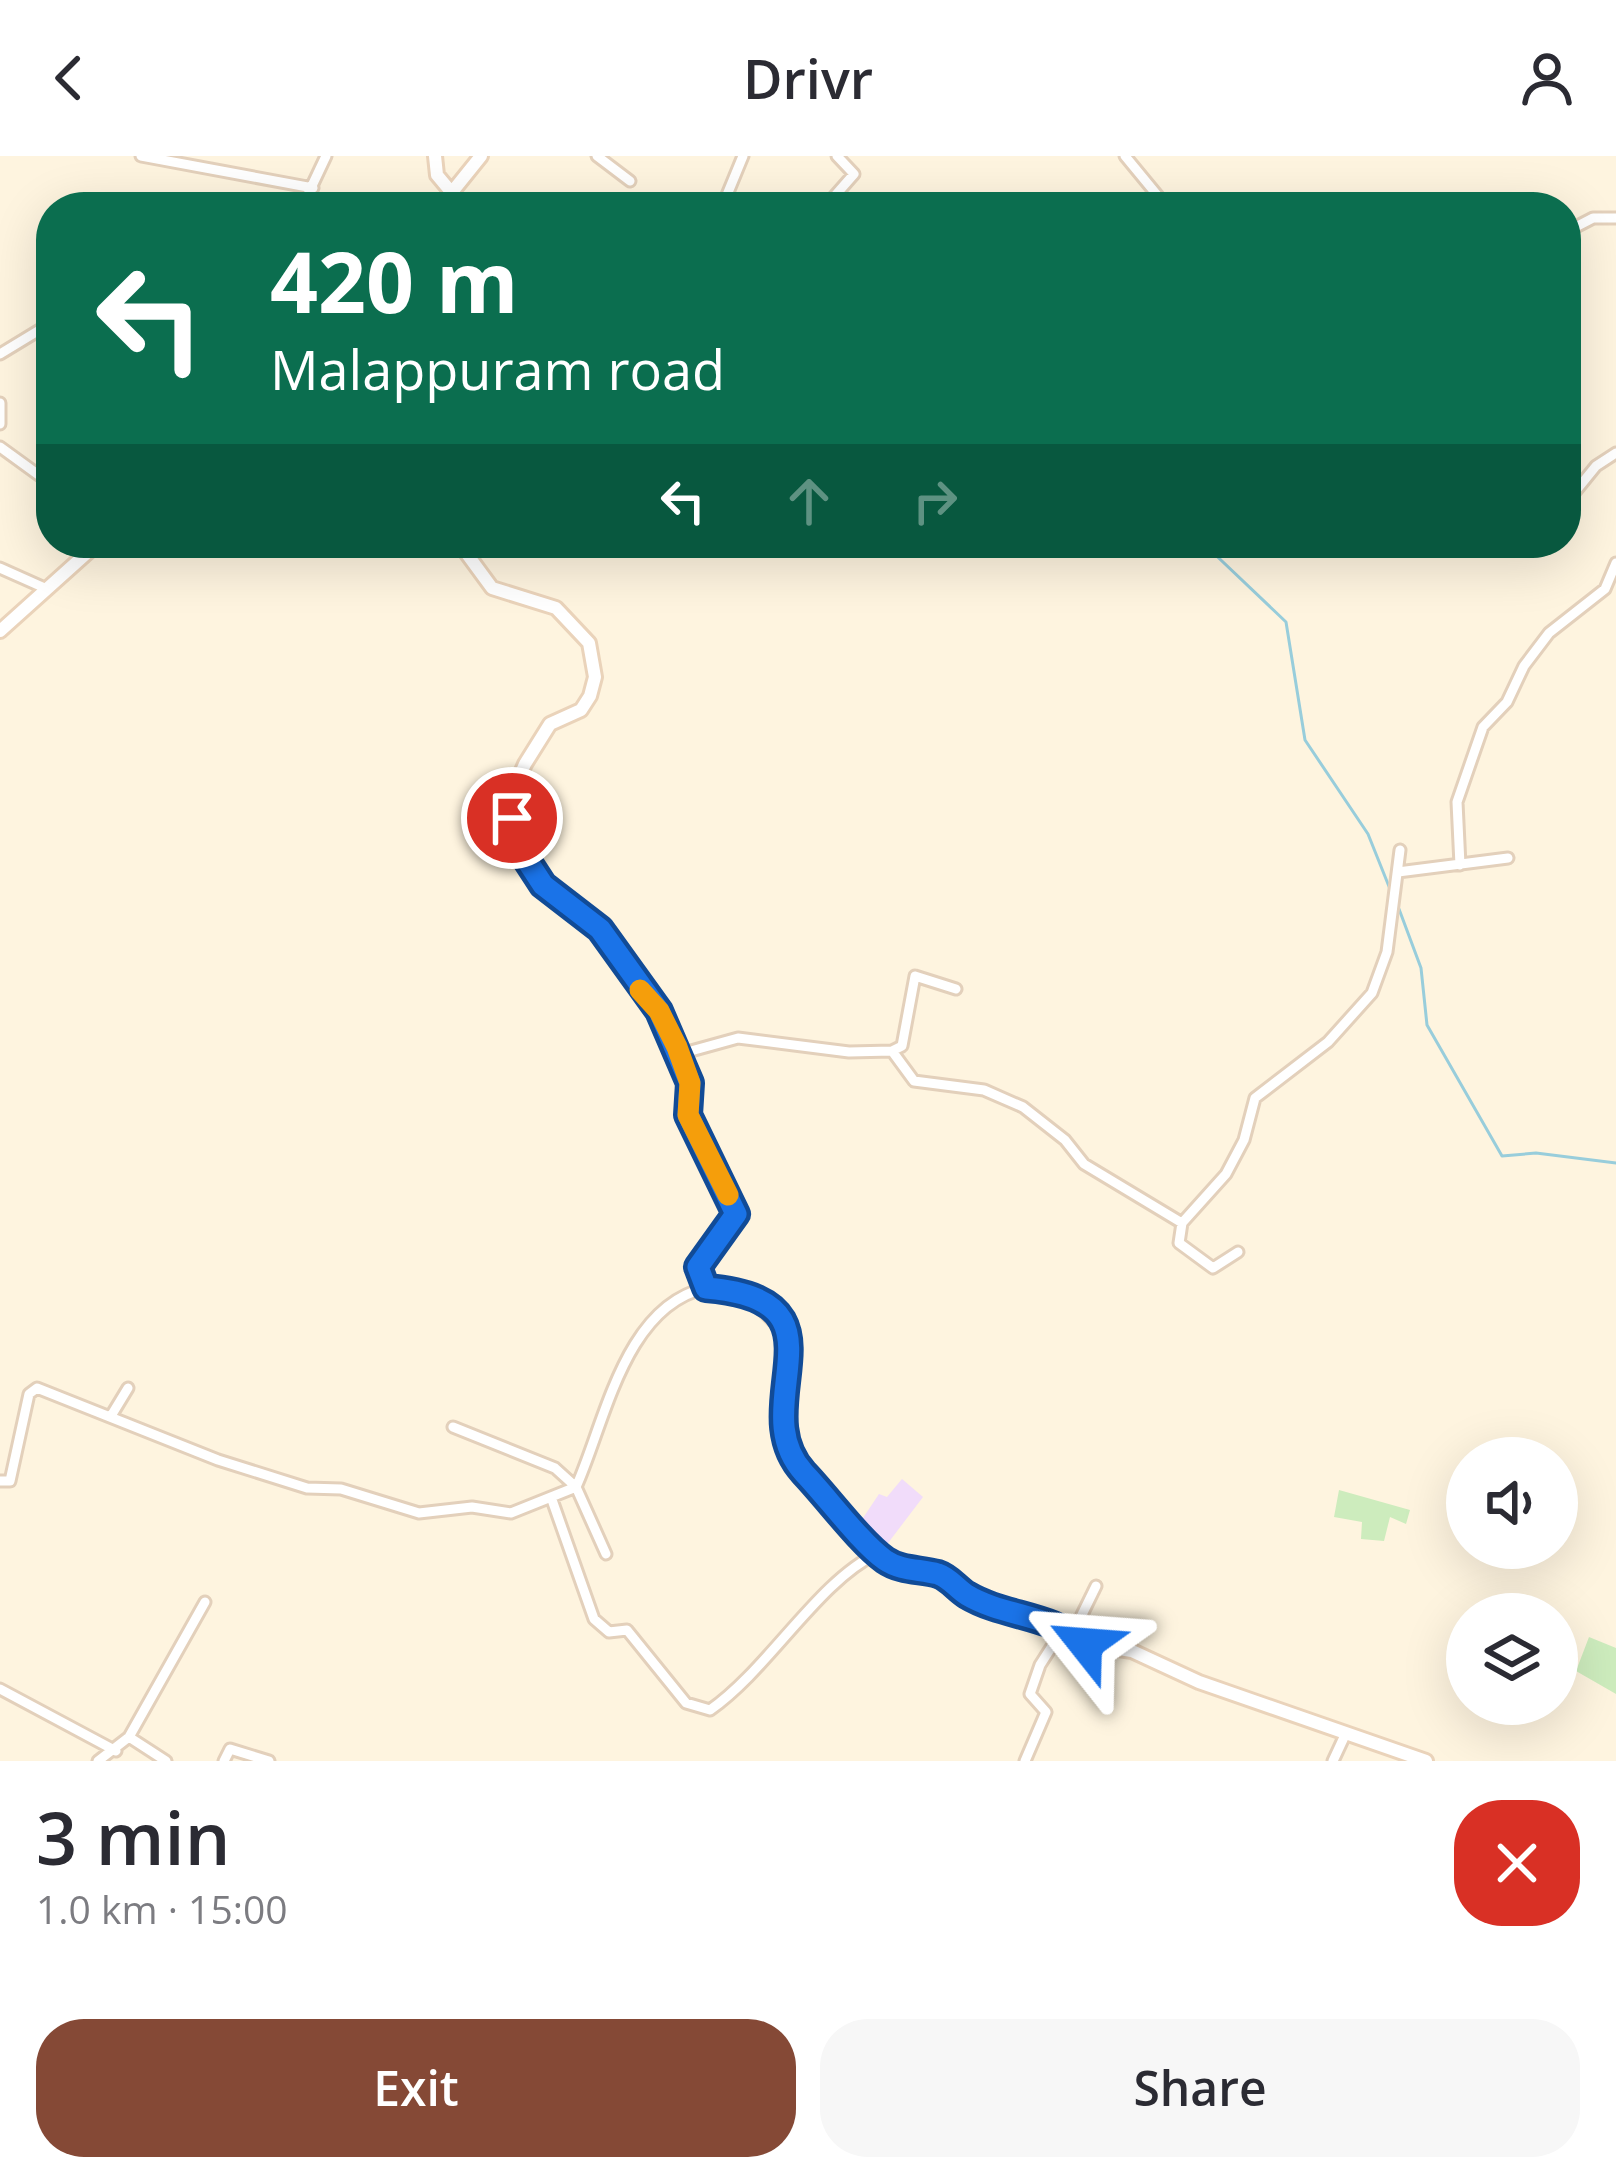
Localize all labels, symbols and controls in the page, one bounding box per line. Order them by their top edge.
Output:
text: Drivr [743,41,873,115]
icon: back [36,45,102,111]
icon: person [1514,45,1580,111]
text: 420 m [270,223,518,338]
icon: left [72,240,228,396]
text: Malappuram road [270,332,725,406]
icon: left [650,468,716,534]
icon: ahead [776,468,842,534]
icon: right [902,468,968,534]
pin [461,767,563,869]
icon: arrive [479,785,545,851]
map controls [1446,1437,1578,1725]
button: sound [1446,1437,1578,1569]
position arrow [1022,1581,1148,1707]
button: layers [1446,1593,1578,1725]
text: 3 min [36,1788,230,1886]
button: close [1454,1800,1580,1926]
text: 1.0 km · 15:00 [36,1882,288,1935]
button: Exit [36,2019,796,2157]
button: Share [820,2019,1580,2157]

